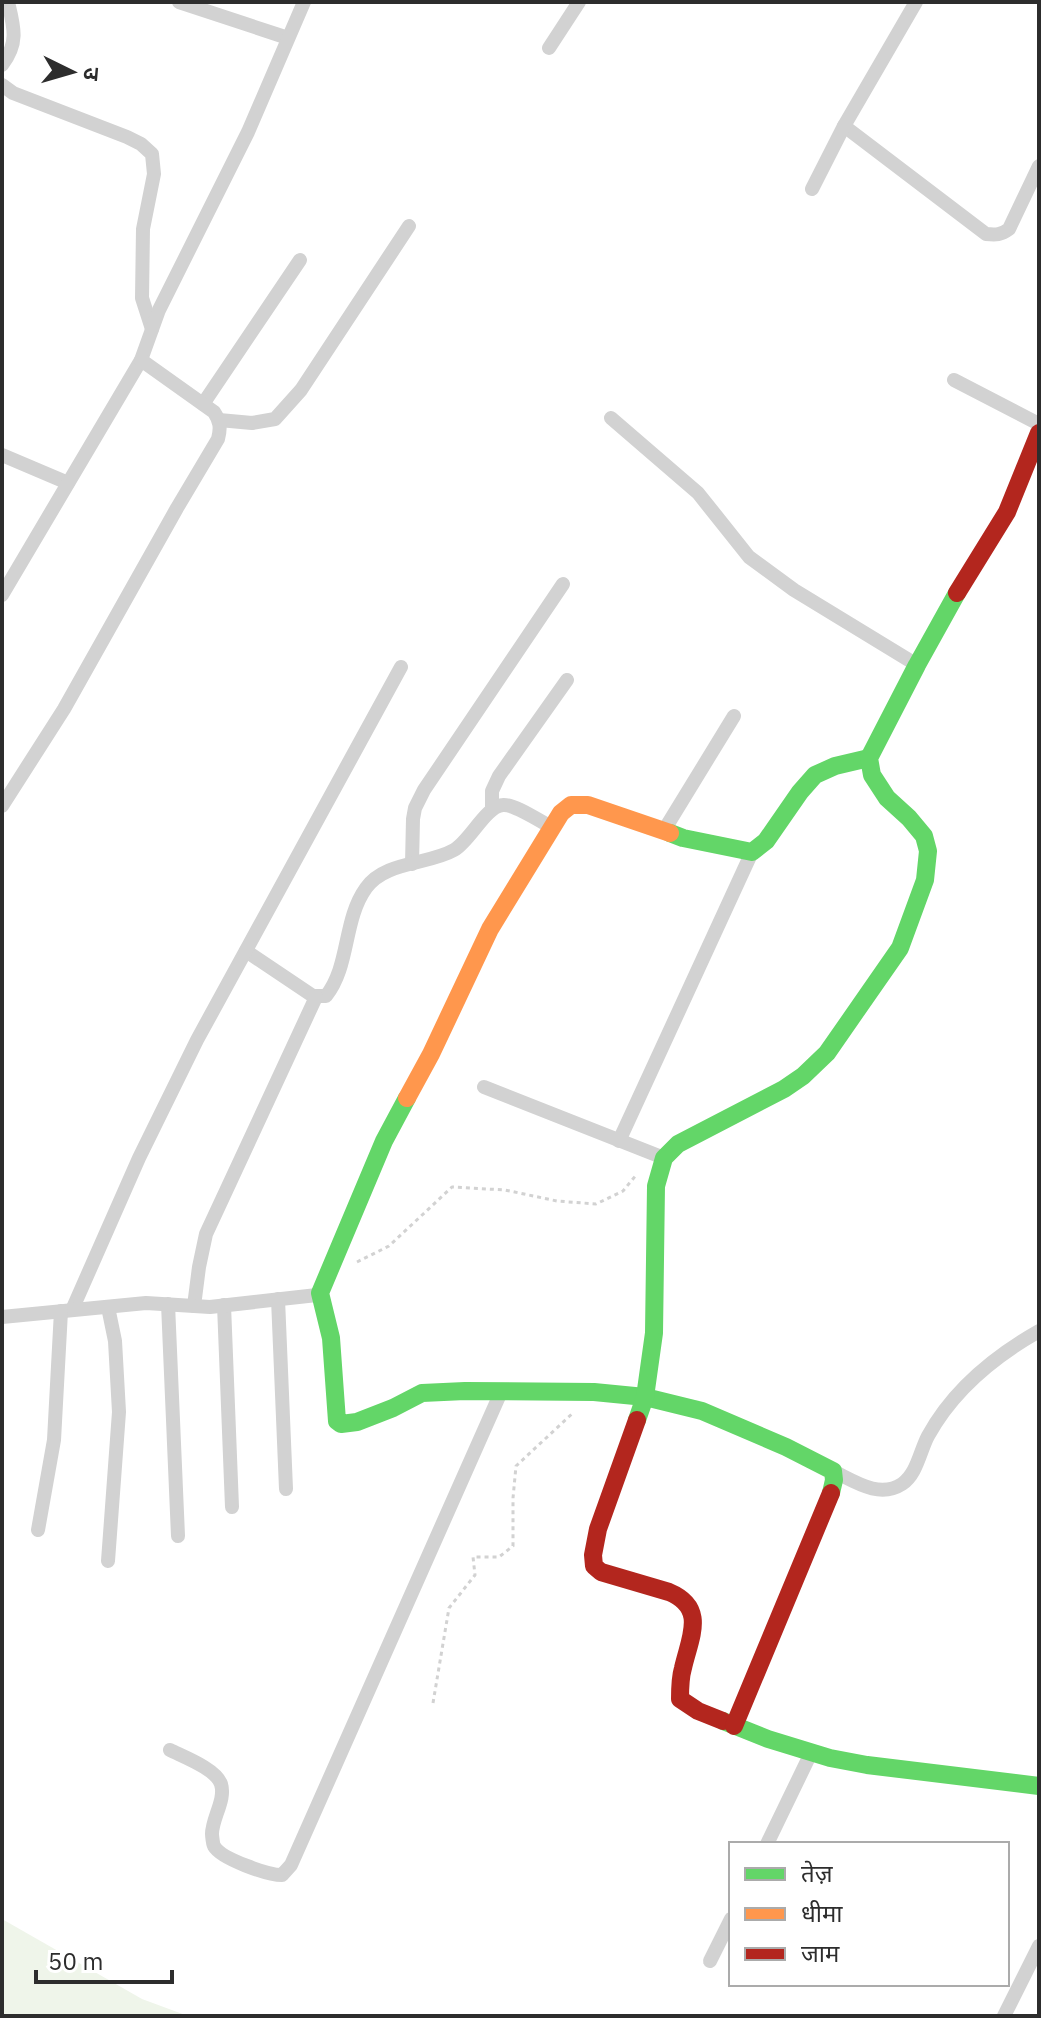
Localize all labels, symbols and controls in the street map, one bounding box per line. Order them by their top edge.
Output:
north arrow [32,32,112,112]
text: उ [77,66,107,83]
legend [729,1842,1009,1986]
text: तेज़ [801,1857,834,1889]
text: धीमा [801,1897,843,1929]
scale bar [36,1934,172,1984]
text: जाम [801,1937,840,1969]
text: 50 m [48,1945,103,1977]

